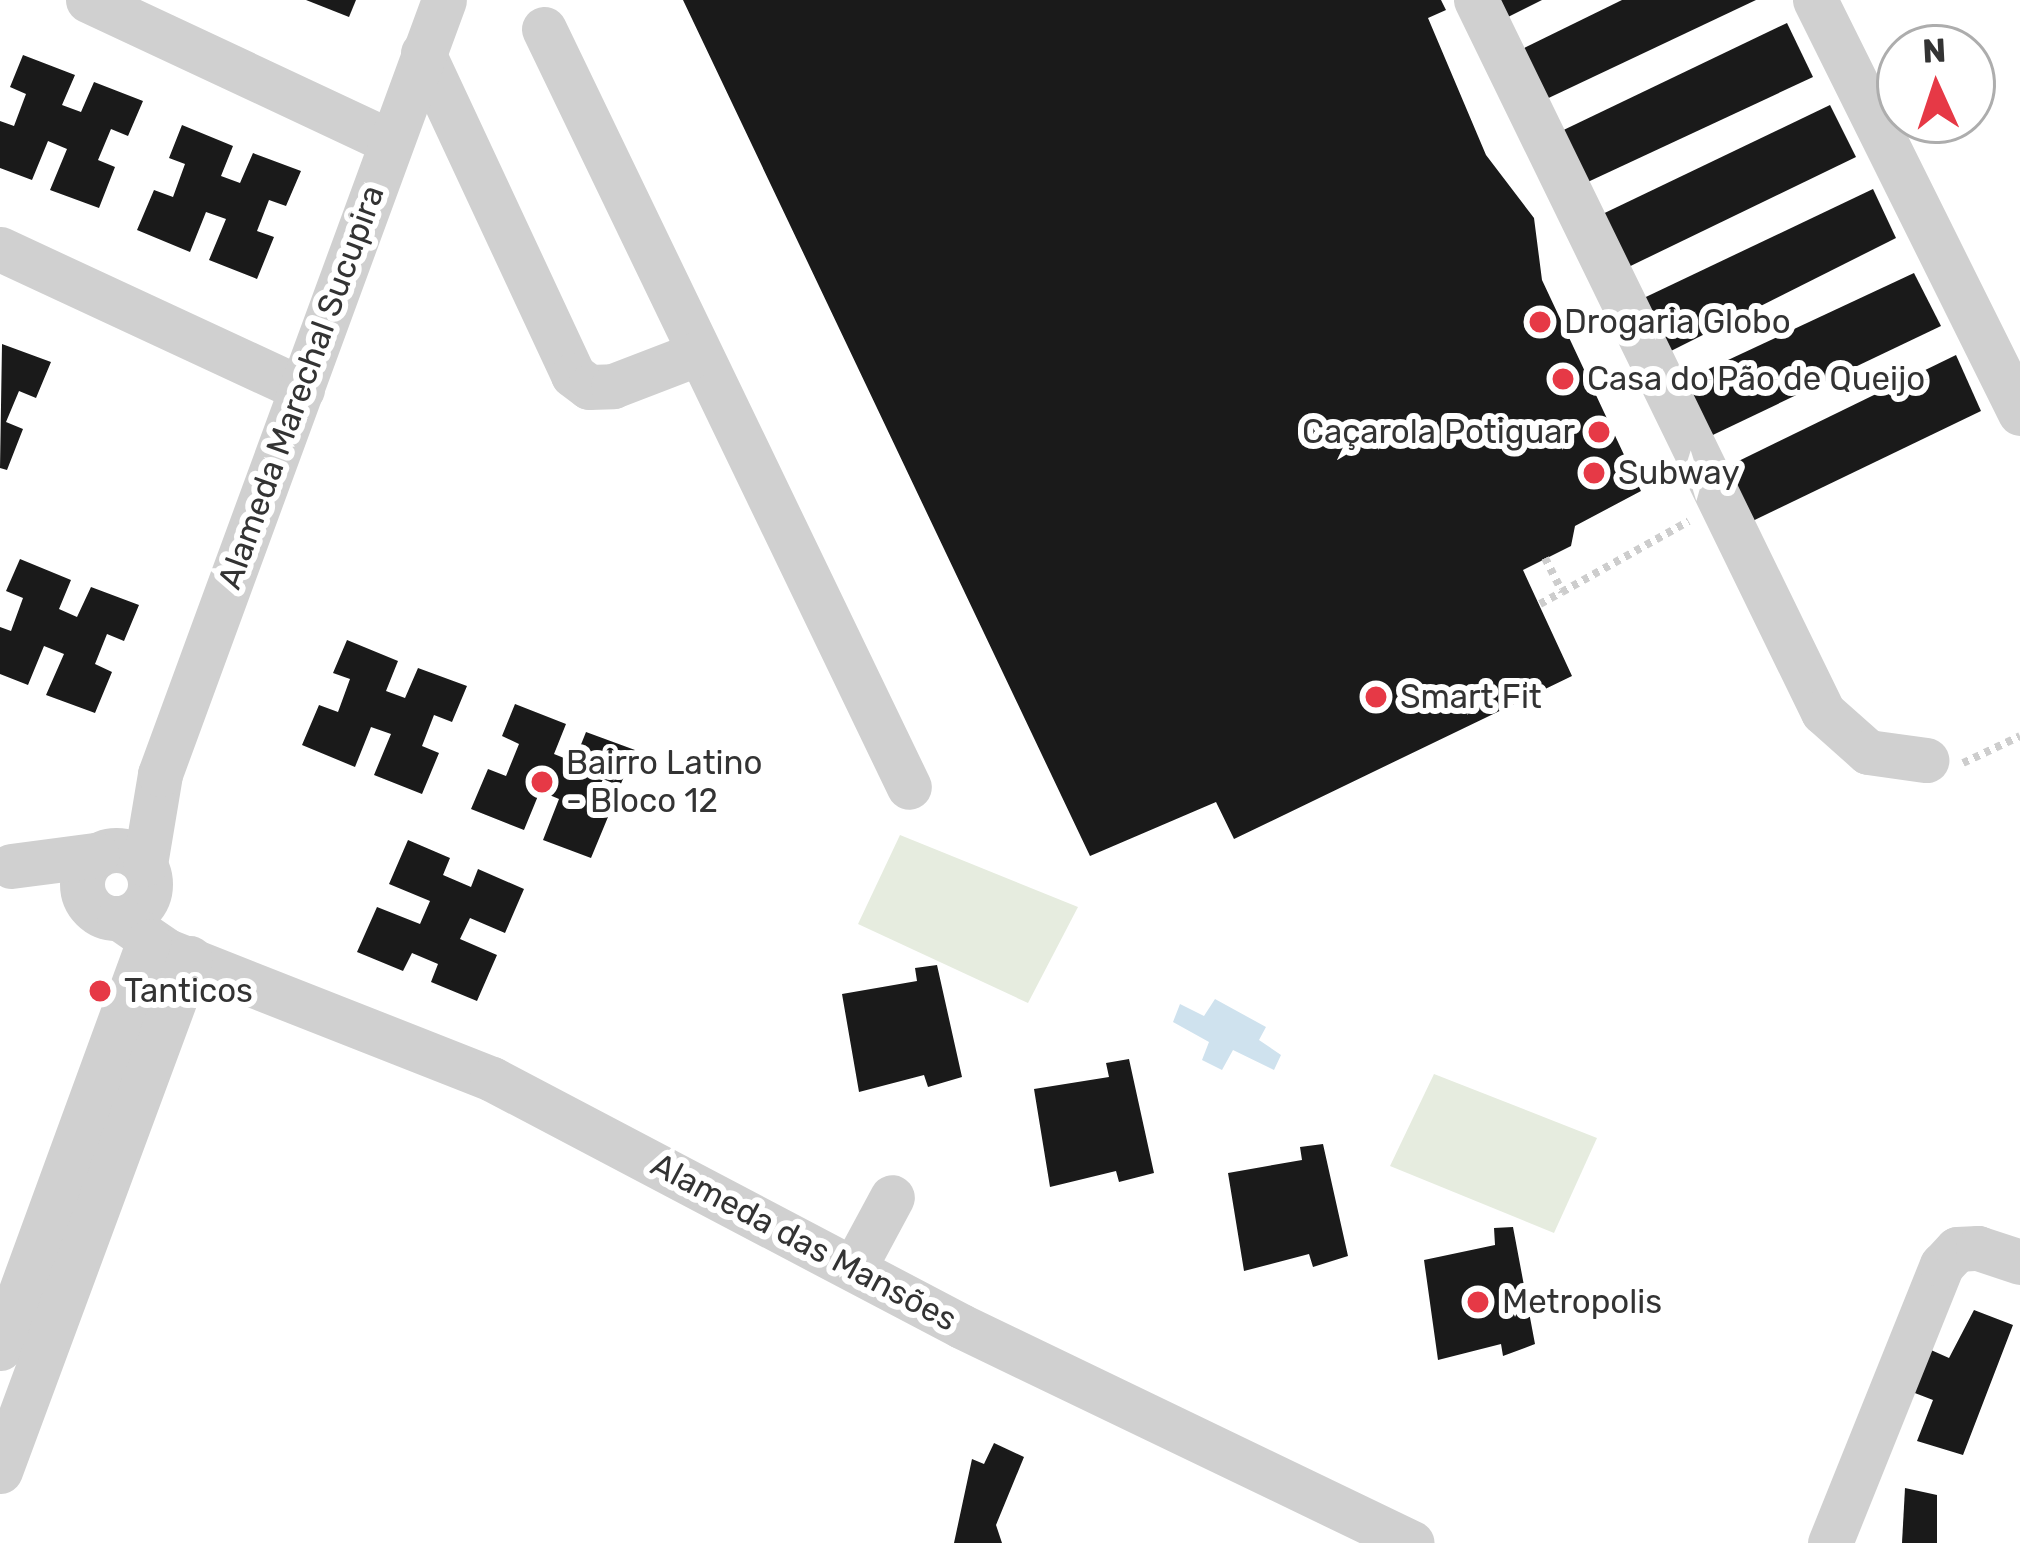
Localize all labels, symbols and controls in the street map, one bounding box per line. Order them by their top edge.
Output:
north arrow [1876,24,1996,144]
text: N [1921,30,1947,71]
street label: Alameda Marechal Sucupira [209,180,393,594]
place label: Drogaria Globo [1564,302,1791,342]
marker: Drogaria Globo [1527,309,1553,335]
place label: Casa do Pão de Queijo [1587,359,1925,399]
marker: Casa do Pão de Queijo [1550,366,1576,392]
place label: Caçarola Potiguar [1302,412,1575,452]
marker: Caçarola Potiguar [1586,419,1612,445]
place label: Subway [1618,453,1740,493]
marker: Subway [1581,460,1607,486]
place label: Smart Fit [1400,677,1542,717]
marker: Smart Fit [1363,684,1389,710]
place label: Bairro Latino - Bloco 12 [566,743,762,821]
marker: Bairro Latino - Bloco 12 [529,769,555,795]
place label: Tanticos [124,971,253,1011]
marker: Tanticos [87,978,113,1004]
street label: Alameda das Mansões [644,1145,964,1339]
place label: Metropolis [1502,1282,1662,1322]
marker: Metropolis [1465,1289,1491,1315]

